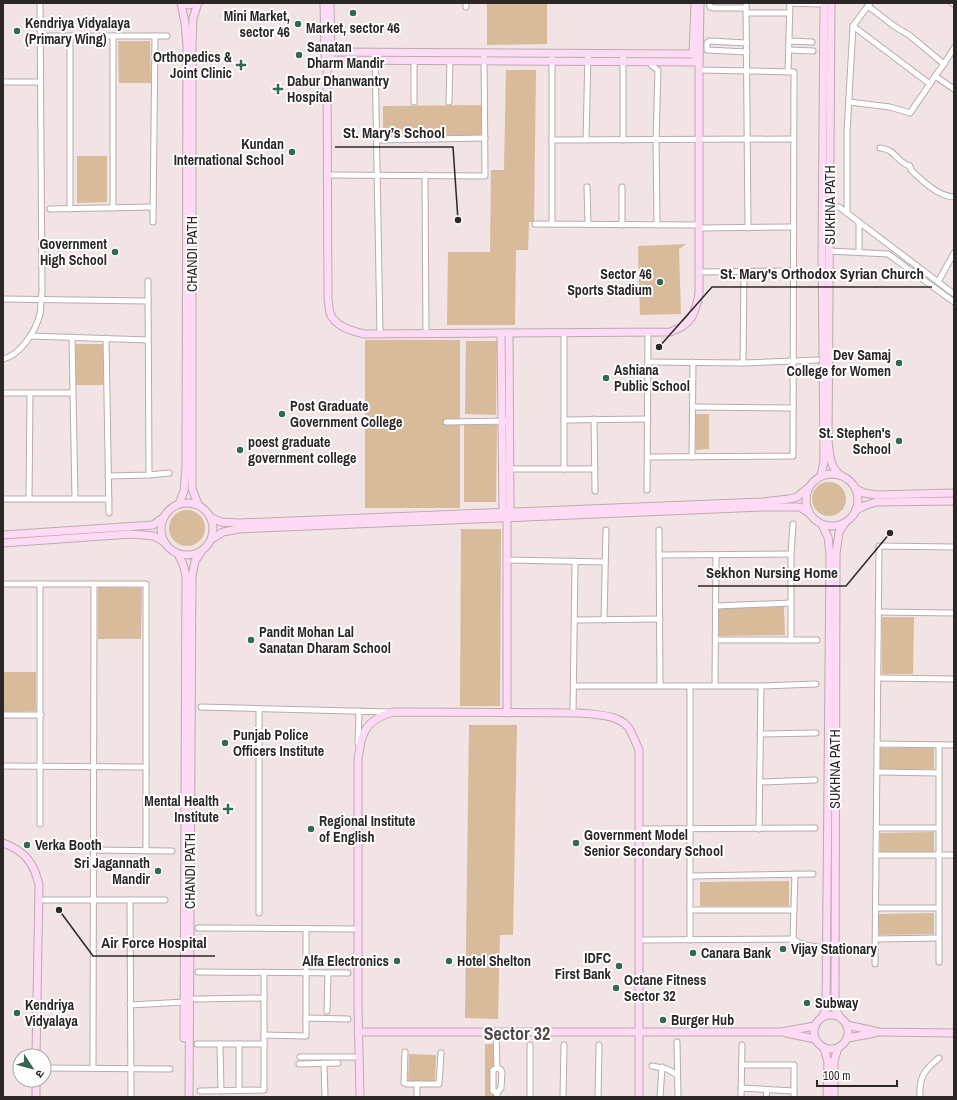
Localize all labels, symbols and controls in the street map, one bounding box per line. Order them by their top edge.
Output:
place label: Mini Market, sector 46 [224,7,290,41]
marker: Market, sector 46 [348,8,358,18]
place label: Kendriya Vidyalaya (Primary Wing) [25,14,131,48]
marker: Mini Market, sector 46 [293,19,303,29]
place label: Market, sector 46 [306,19,400,37]
marker: Kendriya Vidyalaya (Primary Wing) [12,26,22,36]
place label: Sanatan Dharm Mandir [307,38,385,72]
place label: Orthopedics & Joint Clinic [153,48,233,82]
marker: Sanatan Dharm Mandir [294,50,304,60]
marker: Orthopedics & Joint Clinic [235,59,247,71]
place label: Dabur Dhanwantry Hospital [287,72,390,106]
marker: Dabur Dhanwantry Hospital [272,83,284,95]
callout: St. Mary’s School [335,120,453,147]
text: St. Mary’s School [343,122,445,143]
place label: Kundan International School [174,135,284,169]
marker: Kundan International School [287,147,297,157]
street label: SUKHNA PATH [821,165,839,245]
street label: CHANDI PATH [183,216,201,292]
place label: Government High School [39,235,107,269]
marker: Government High School [110,247,120,257]
callout: St. Mary's Orthodox Syrian Church [712,260,932,287]
text: St. Mary's Orthodox Syrian Church [720,263,924,284]
place label: Sector 46 Sports Stadium [567,265,652,299]
marker: Sector 46 Sports Stadium [655,277,665,287]
place label: Dev Samaj College for Women [787,346,891,380]
marker: Dev Samaj College for Women [894,358,904,368]
place label: Ashiana Public School [614,361,690,395]
marker: Ashiana Public School [601,373,611,383]
place label: Post Graduate Government College [290,397,402,431]
marker: Post Graduate Government College [277,409,287,419]
place label: St. Stephen's School [819,424,891,458]
place label: poest graduate government college [248,433,356,467]
marker: St. Stephen's School [894,436,904,446]
marker: poest graduate government college [235,445,245,455]
callout: Sekhon Nursing Home [698,559,846,586]
text: Sekhon Nursing Home [706,562,838,583]
place label: Pandit Mohan Lal Sanatan Dharam School [259,623,391,657]
marker: Pandit Mohan Lal Sanatan Dharam School [246,635,256,645]
place label: Punjab Police Officers Institute [233,726,324,760]
street label: SUKHNA PATH [826,729,844,809]
marker: Punjab Police Officers Institute [220,738,230,748]
place label: Mental Health Institute [144,792,219,826]
marker: Mental Health Institute [222,803,234,815]
place label: Regional Institute of English [319,812,415,846]
marker: Regional Institute of English [306,824,316,834]
place label: Government Model Senior Secondary School [584,826,723,860]
street label: CHANDI PATH [181,833,199,909]
place label: Verka Booth [35,836,102,854]
marker: Government Model Senior Secondary School [571,838,581,848]
marker: Verka Booth [22,840,32,850]
place label: Sri Jagannath Mandir [74,854,151,888]
marker: Sri Jagannath Mandir [153,866,163,876]
callout: Air Force Hospital [93,929,215,956]
text: Air Force Hospital [101,932,207,953]
place label: Vijay Stationary [791,940,878,958]
place label: Canara Bank [701,944,772,962]
marker: Vijay Stationary [778,944,788,954]
marker: Canara Bank [688,948,698,958]
place label: IDFC First Bank [555,949,612,983]
place label: Alfa Electronics [302,952,389,970]
place label: Hotel Shelton [457,952,531,970]
marker: Alfa Electronics [392,956,402,966]
marker: Hotel Shelton [444,956,454,966]
marker: IDFC First Bank [614,961,624,971]
place label: Octane Fitness Sector 32 [624,971,706,1005]
marker: Octane Fitness Sector 32 [611,983,621,993]
place label: Subway [815,994,859,1012]
place label: Kendriya Vidyalaya [25,996,78,1030]
marker: Subway [802,998,812,1008]
marker: Kendriya Vidyalaya [12,1008,22,1018]
place label: Burger Hub [671,1011,734,1029]
marker: Burger Hub [658,1015,668,1025]
district label: Sector 32 [484,1021,550,1046]
north arrow [12,1048,52,1088]
scale bar [817,1062,897,1088]
text: उ [32,1067,48,1081]
text: 100 m [823,1068,850,1084]

